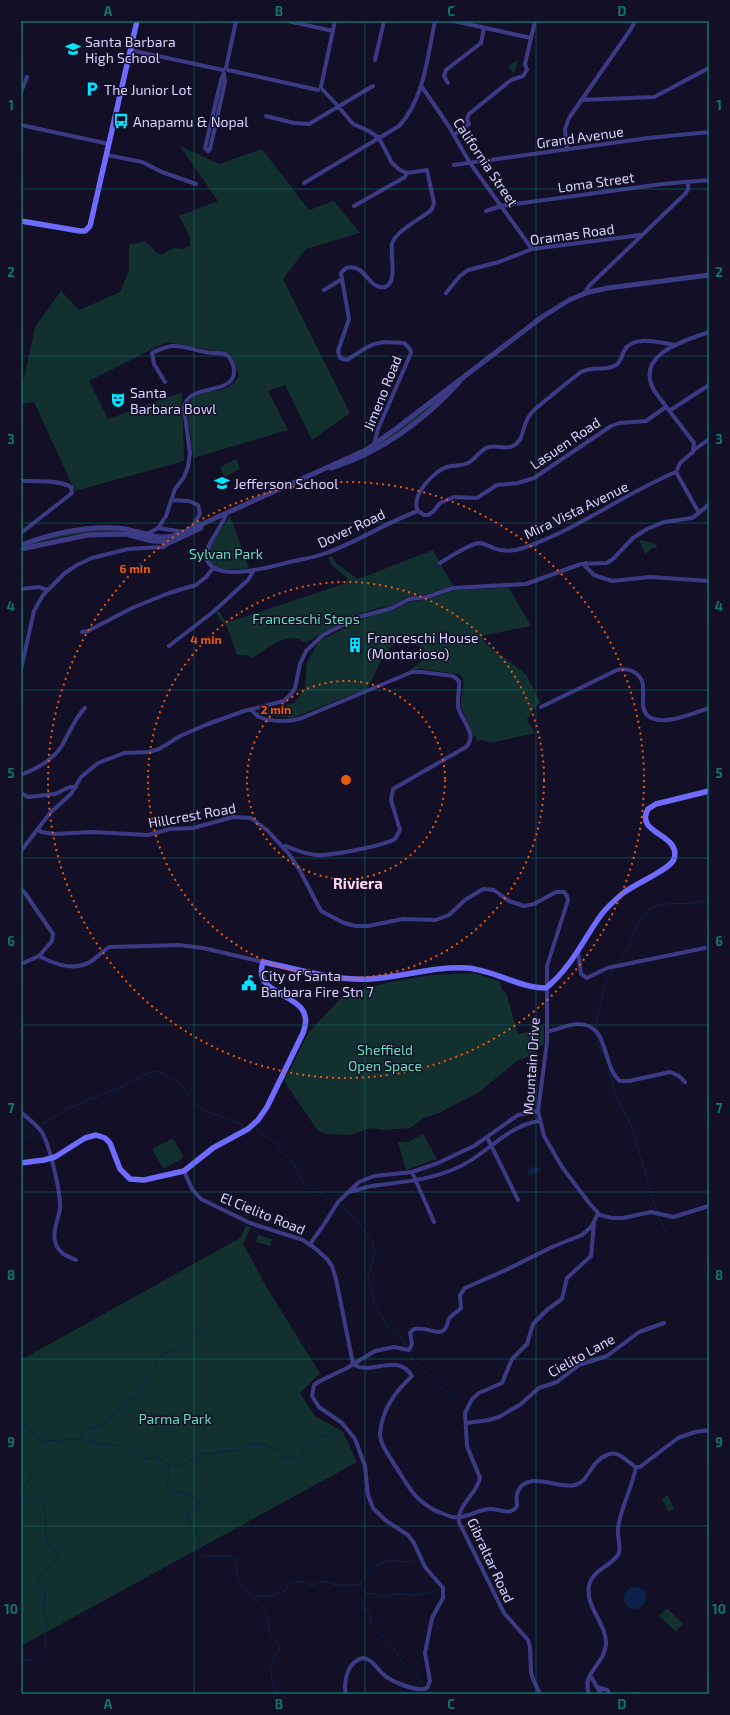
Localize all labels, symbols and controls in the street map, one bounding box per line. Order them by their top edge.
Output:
text: A [104,3,113,19]
text: B [275,3,283,19]
text: C [447,3,455,19]
text: D [618,3,627,19]
place label: Santa Barbara High School [85,33,176,66]
school or university icon: Santa Barbara High School [64,40,82,58]
parking icon: The Junior Lot [83,80,101,98]
place label: The Junior Lot [104,81,192,98]
text: 1 [8,97,14,113]
text: 1 [716,97,722,113]
bus stop icon: Anapamu & Nopal [112,112,130,130]
place label: Anapamu & Nopal [133,113,249,130]
street label: California Street [450,114,522,210]
street label: Grand Avenue [535,122,625,152]
street label: Loma Street [557,168,635,196]
street label: Oramas Road [529,220,615,248]
text: 2 [7,264,15,280]
text: 2 [715,264,723,280]
street label: Jimeno Road [359,353,405,433]
place label: Santa Barbara Bowl [130,384,217,417]
theatre icon: Santa Barbara Bowl [109,391,127,409]
street label: Lasuen Road [527,413,603,473]
text: 3 [7,431,15,447]
text: 3 [715,431,723,447]
school or university icon: Jefferson School [213,474,231,492]
place label: Jefferson School [234,475,339,492]
street label: Mira Vista Avenue [521,477,631,543]
street label: Dover Road [314,505,388,551]
park label: Sylvan Park [189,545,263,562]
text: 6 min [120,561,150,575]
text: 4 [7,598,15,614]
text: 4 [715,598,723,614]
park label: Franceschi Steps [252,610,360,627]
place label: Franceschi House (Montarioso) [367,629,479,662]
text: 4 min [190,632,222,646]
building icon: Franceschi House (Montarioso) [346,636,364,654]
text: 2 min [261,702,291,716]
text: 5 [7,765,15,781]
text: 5 [715,765,723,781]
centre of rings [339,773,353,787]
street label: Hillcrest Road [147,799,237,831]
district label: Riviera [333,874,383,892]
text: 6 [7,933,15,949]
text: 6 [715,933,723,949]
place label: City of Santa Barbara Fire Stn 7 [261,967,374,1000]
public building icon: City of Santa Barbara Fire Stn 7 [240,974,258,992]
street label: Mountain Drive [519,1017,543,1115]
park label: Sheffield Open Space [348,1041,422,1074]
text: 7 [8,1100,15,1116]
text: 7 [716,1100,723,1116]
street label: El Cielito Road [218,1188,308,1238]
text: 8 [7,1267,15,1283]
text: 8 [715,1267,723,1283]
street label: Cielito Lane [545,1330,617,1380]
park label: Parma Park [138,1410,212,1427]
text: 9 [7,1434,15,1450]
text: 9 [715,1434,723,1450]
street label: Gibraltar Road [464,1515,518,1605]
text: 10 [4,1601,18,1617]
text: 10 [712,1601,726,1617]
text: A [104,1696,113,1712]
text: B [275,1696,283,1712]
text: C [447,1696,455,1712]
text: D [618,1696,627,1712]

